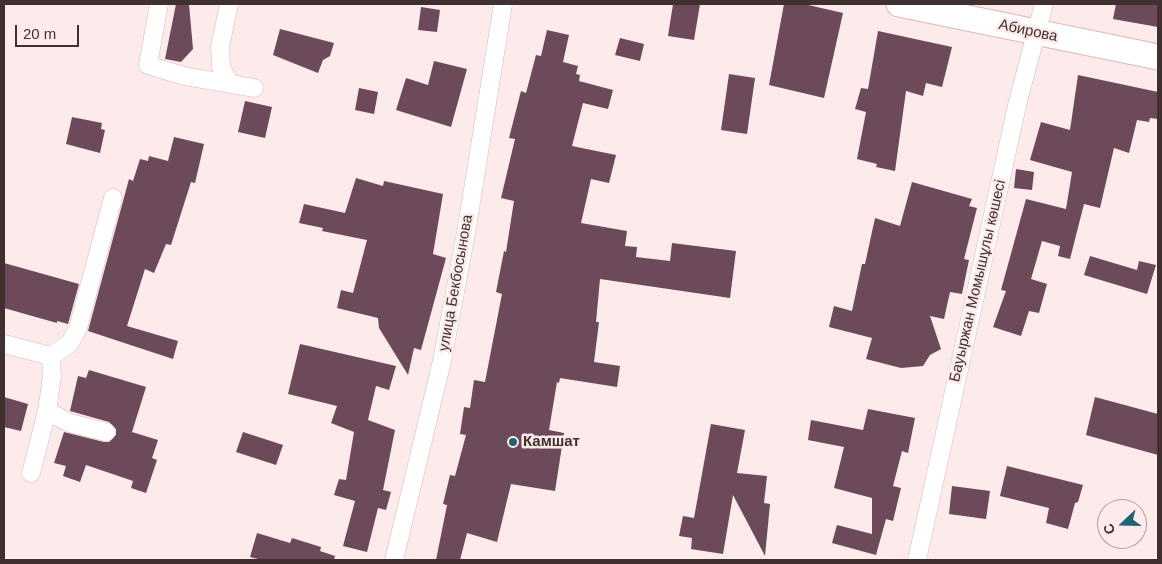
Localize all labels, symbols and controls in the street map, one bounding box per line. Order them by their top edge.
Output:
scale bar [18,15,81,47]
street label: Абирова [997,16,1059,46]
text: 20 m [23,25,56,42]
street label: Бауыржан Момышұлы көшесі [946,178,1010,384]
street label: улица Бекбосынова [435,213,477,353]
place label: Камшат [523,433,580,451]
marker: Камшат [507,436,519,448]
north arrow [1097,499,1147,549]
text: С [1100,521,1118,537]

